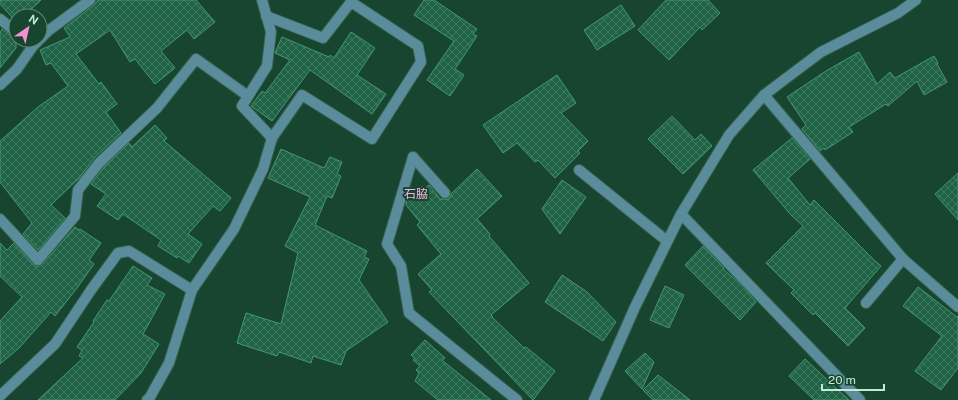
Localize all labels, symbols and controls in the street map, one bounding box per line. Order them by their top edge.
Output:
north arrow [8,8,48,48]
text: N [27,12,41,27]
district label: 石脇 [404,187,428,201]
scale bar [822,366,884,392]
text: 20 m [828,373,856,387]

